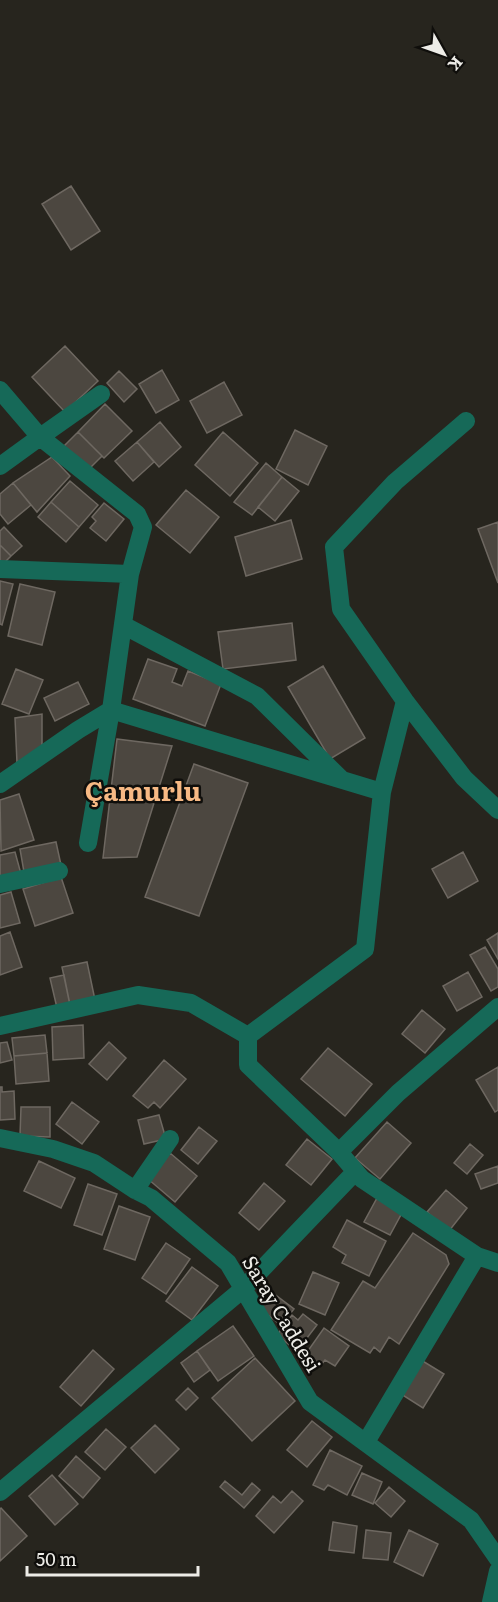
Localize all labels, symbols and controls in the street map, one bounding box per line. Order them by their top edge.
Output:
north arrow [414,24,474,84]
text: K [443,52,469,77]
district label: Çamurlu [85,770,201,809]
street label: Saray Caddesi [236,1249,330,1377]
scale bar [27,1539,198,1577]
text: 50 m [36,1545,77,1572]

